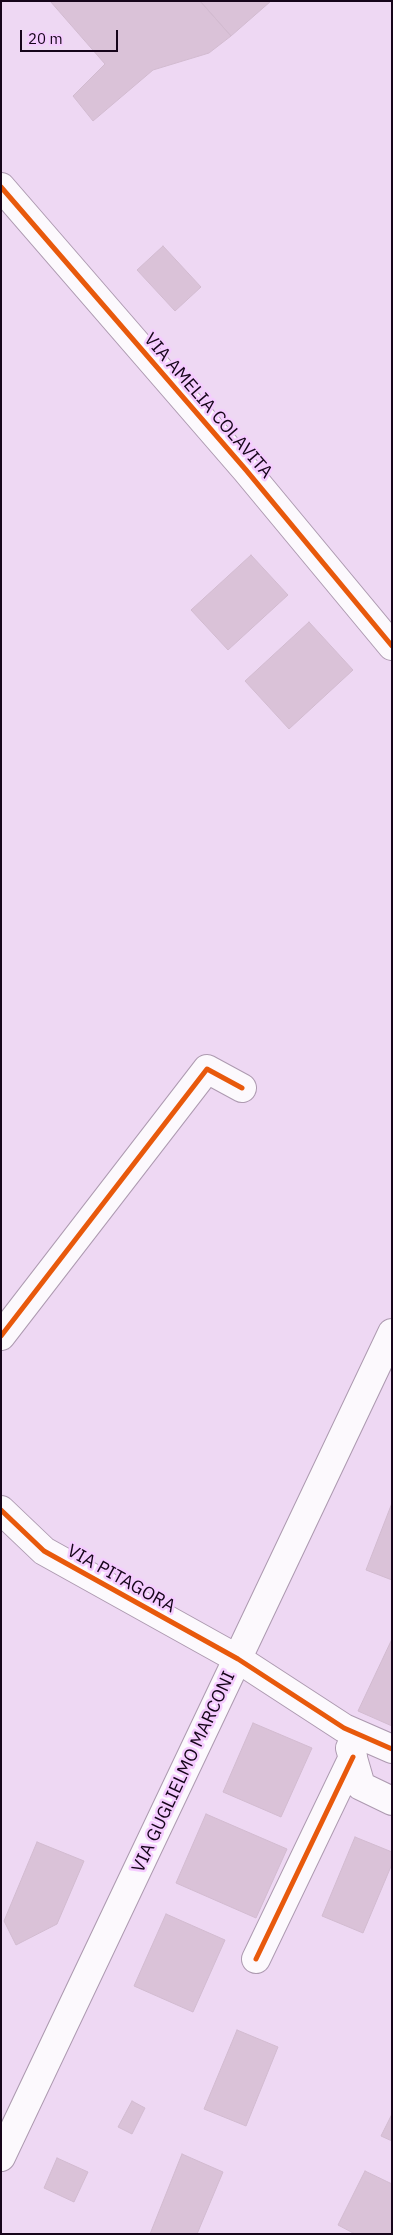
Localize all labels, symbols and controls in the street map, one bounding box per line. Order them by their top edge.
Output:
scale bar [22,20,120,52]
text: 20 m [28,29,63,48]
street label: VIA AMELIA COLAVITA [139,329,277,483]
street label: VIA PITAGORA [63,1540,179,1618]
street label: VIA GUGLIELMO MARCONI [128,1668,240,1876]

